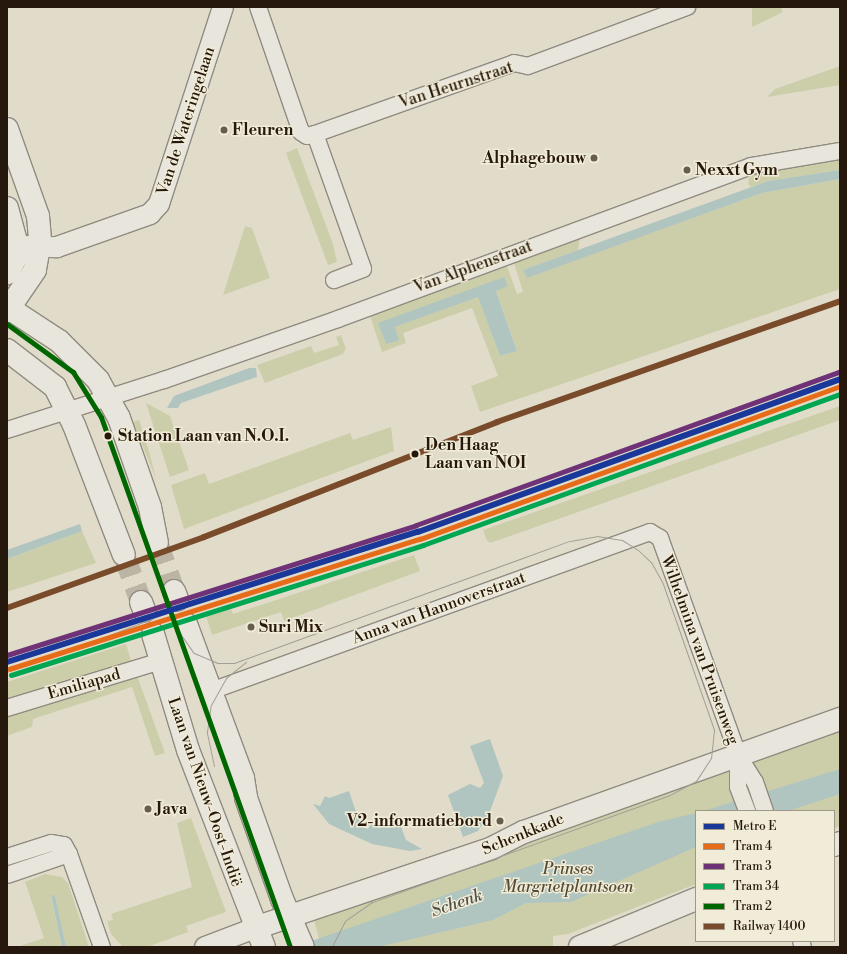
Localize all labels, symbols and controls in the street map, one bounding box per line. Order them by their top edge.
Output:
street label: Van de Wateringelaan [153,44,219,198]
street label: Van Heurnstraat [396,57,516,113]
place label: Fleuren [232,120,293,140]
marker: Fleuren [219,125,229,135]
place label: Alphagebouw [483,148,586,168]
marker: Alphagebouw [589,153,599,163]
place label: Nexxt Gym [695,160,778,180]
marker: Nexxt Gym [682,165,692,175]
street label: Van Alphenstraat [411,237,535,297]
place label: Station Laan van N.O.I. [118,426,289,446]
marker: Station Laan van N.O.I. [101,429,115,443]
place label: Den Haag Laan van NOI [425,435,526,473]
marker: Den Haag Laan van NOI [408,447,422,461]
street label: Wilhelmina van Pruisenweg [657,553,743,747]
street label: Anna van Hannoverstraat [350,568,528,648]
place label: Suri Mix [259,617,323,637]
marker: Suri Mix [246,622,256,632]
street label: Emiliapad [45,664,123,704]
street label: Laan van Nieuw-Oost-Indië [164,695,246,889]
place label: Java [156,799,187,819]
marker: Java [143,804,153,814]
street label: Schenkkade [479,809,567,859]
legend [695,810,835,942]
place label: V2-informatiebord [347,811,492,831]
marker: V2-informatiebord [495,816,505,826]
text: Metro E [733,819,776,834]
text: Tram 4 [733,839,772,854]
park label: Prinses Margrietplantsoen [503,859,633,897]
text: Tram 3 [733,859,772,874]
text: Tram 34 [733,879,779,894]
water label: Schenk [428,886,486,922]
text: Tram 2 [733,899,772,914]
text: Railway 1400 [733,919,806,934]

